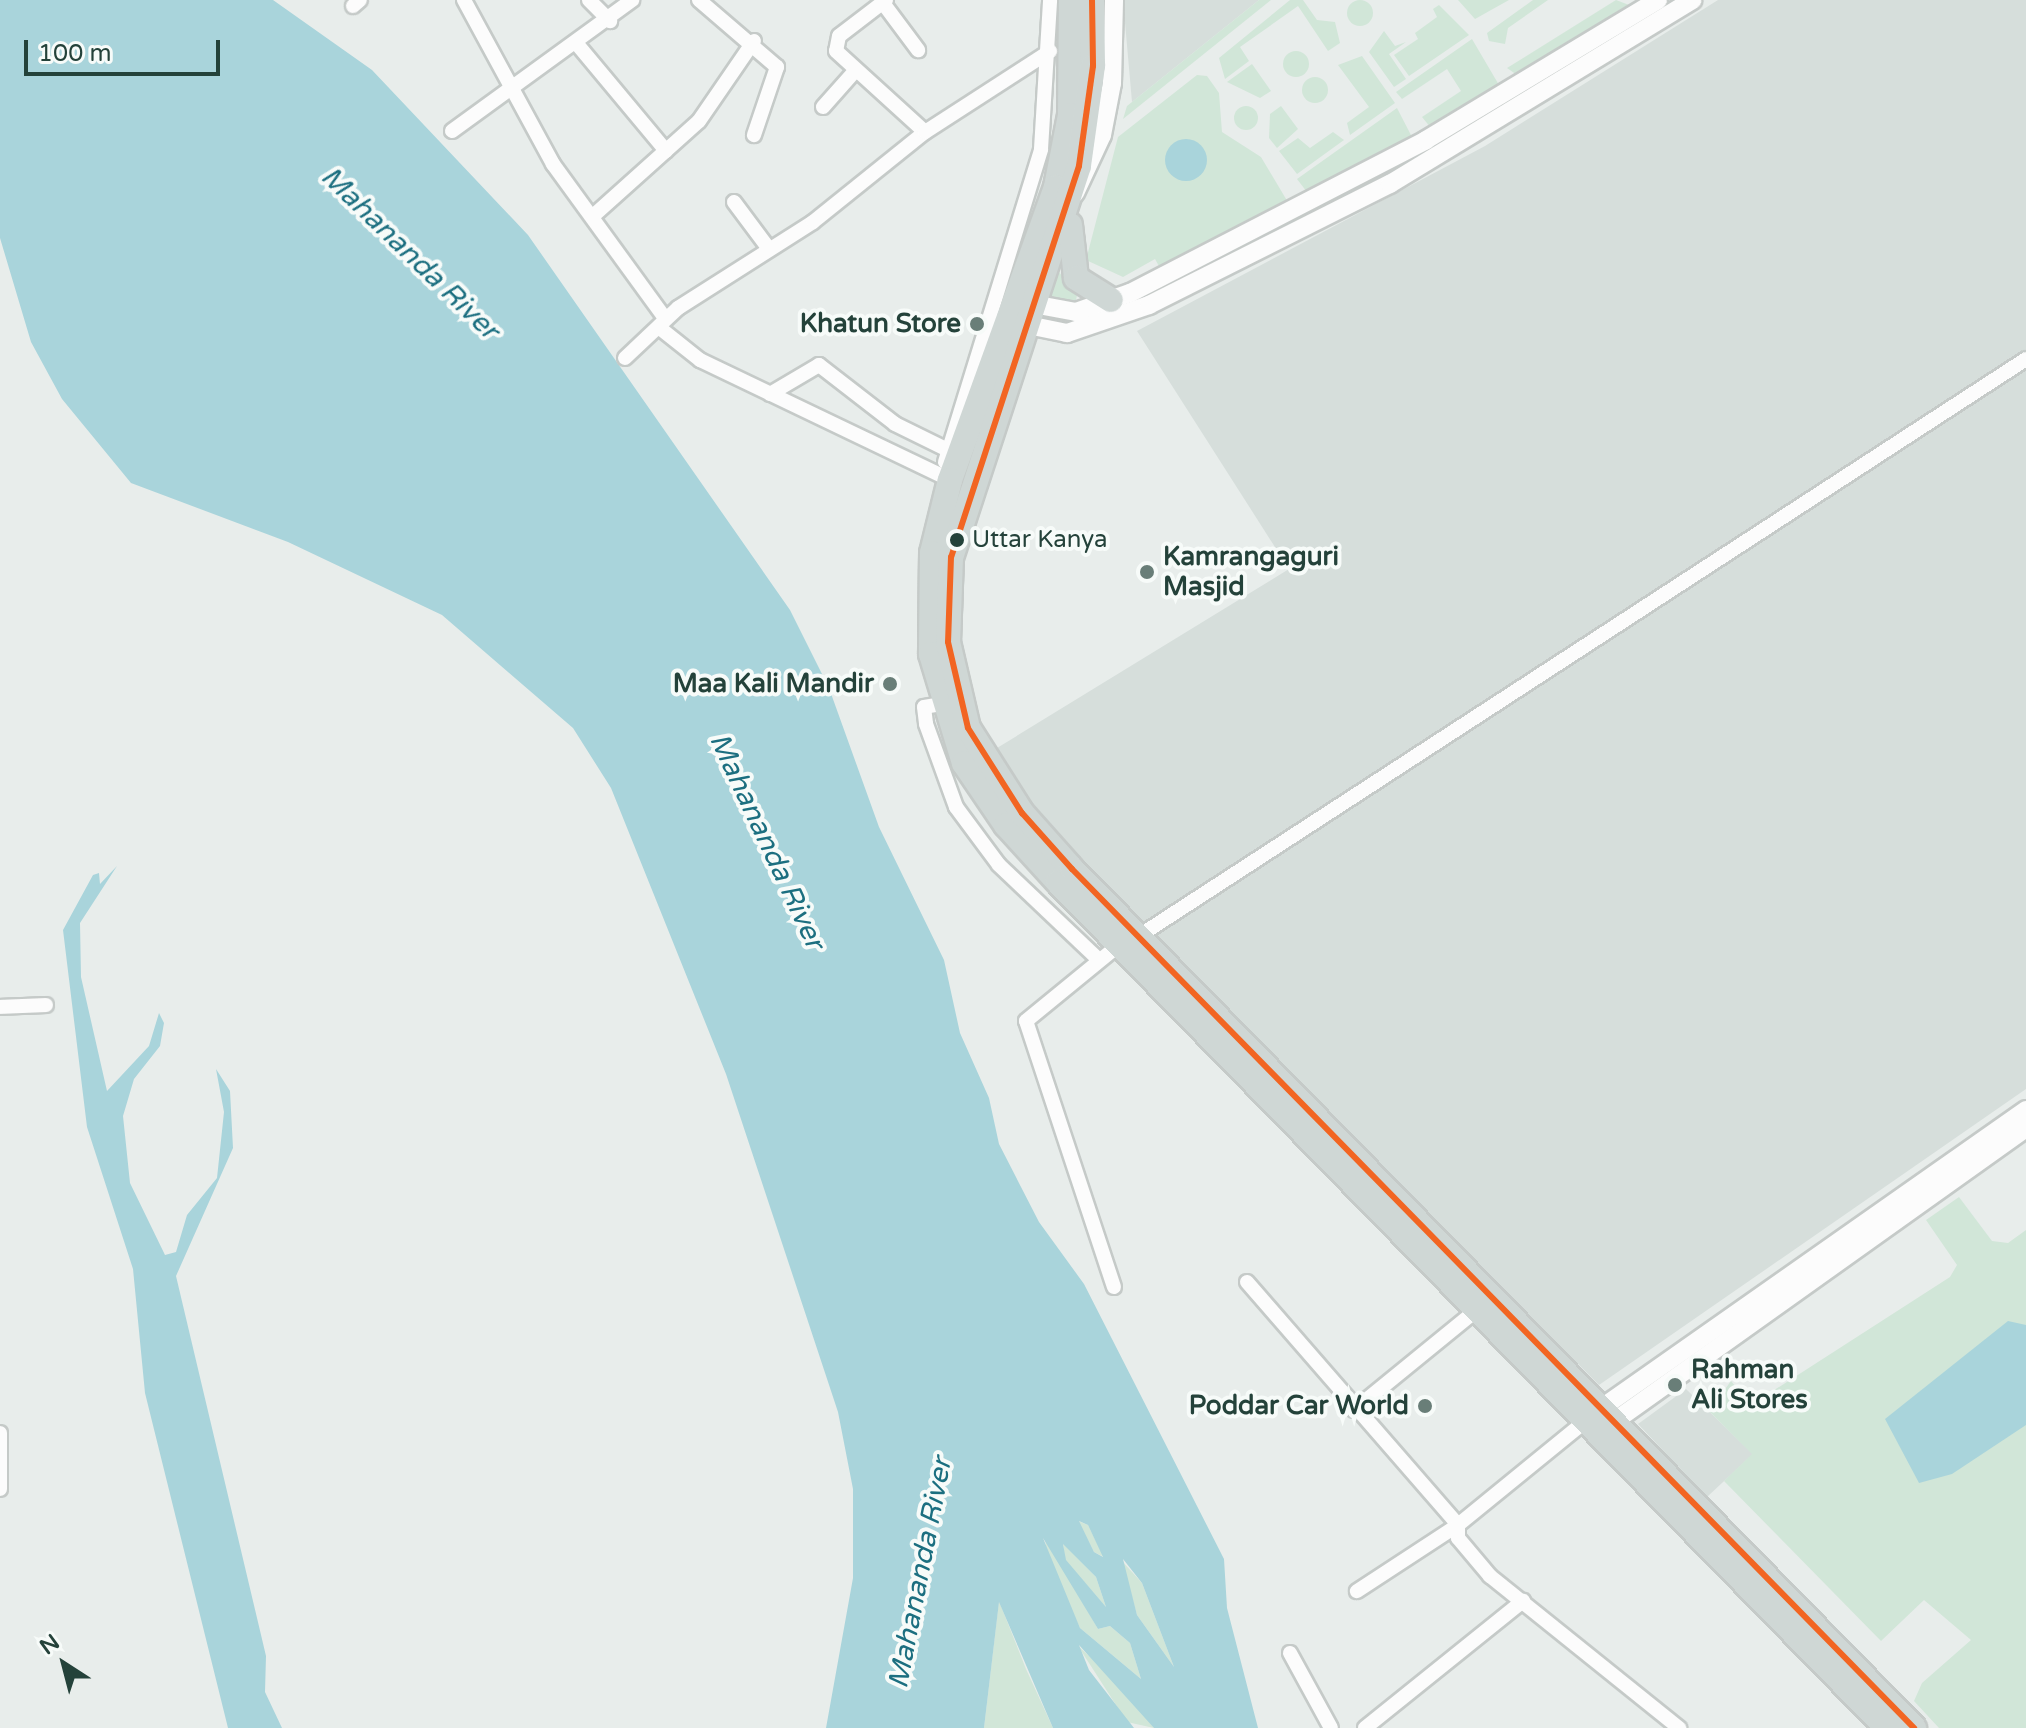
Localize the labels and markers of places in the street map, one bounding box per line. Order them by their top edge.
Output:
place label: Khatun Store [800,308,961,340]
marker: Khatun Store [968,315,986,333]
place label: Uttar Kanya [972,526,1107,554]
marker: Uttar Kanya [949,532,965,548]
place label: Kamrangaguri Masjid [1163,541,1339,602]
marker: Kamrangaguri Masjid [1138,563,1156,581]
place label: Maa Kali Mandir [673,668,874,700]
marker: Maa Kali Mandir [881,675,899,693]
place label: Rahman Ali Stores [1691,1354,1808,1416]
marker: Rahman Ali Stores [1666,1376,1684,1394]
place label: Poddar Car World [1189,1390,1409,1422]
marker: Poddar Car World [1416,1397,1434,1415]

